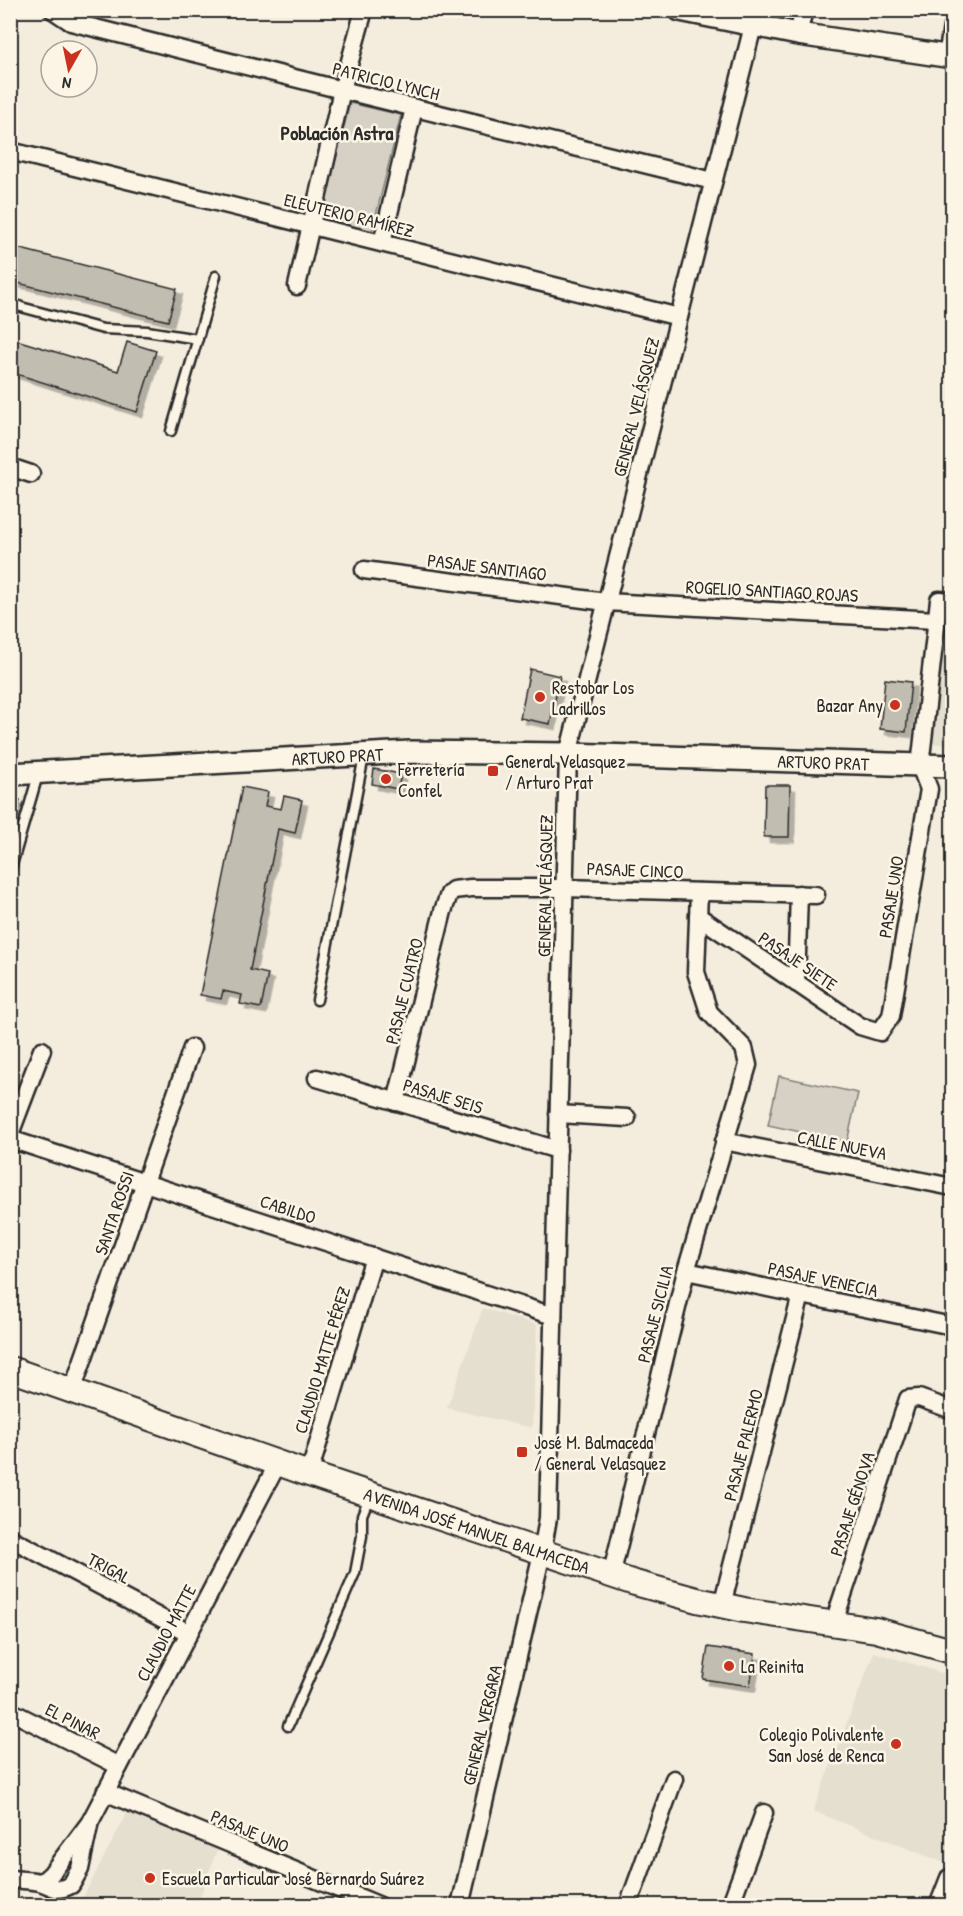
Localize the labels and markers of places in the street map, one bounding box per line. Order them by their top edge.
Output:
place label: Restobar Los Ladrillos [552,675,634,721]
marker: Restobar Los Ladrillos [533,690,547,704]
place label: Bazar Any [816,693,883,718]
marker: Bazar Any [888,698,902,712]
place label: General Velasquez / Arturo Prat [505,749,626,795]
place label: Ferretería Confel [397,757,464,803]
marker: General Velasquez / Arturo Prat [486,764,500,778]
marker: Ferretería Confel [379,772,393,786]
place label: José M. Balmaceda / General Velasquez [534,1430,667,1476]
marker: José M. Balmaceda / General Velasquez [515,1445,529,1459]
place label: La Reinita [741,1654,804,1679]
marker: La Reinita [722,1659,736,1673]
place label: Colegio Polivalente San José de Renca [759,1722,884,1768]
marker: Colegio Polivalente San José de Renca [889,1737,903,1751]
place label: Escuela Particular José Bernardo Suárez [162,1866,425,1891]
marker: Escuela Particular José Bernardo Suárez [143,1871,157,1885]

